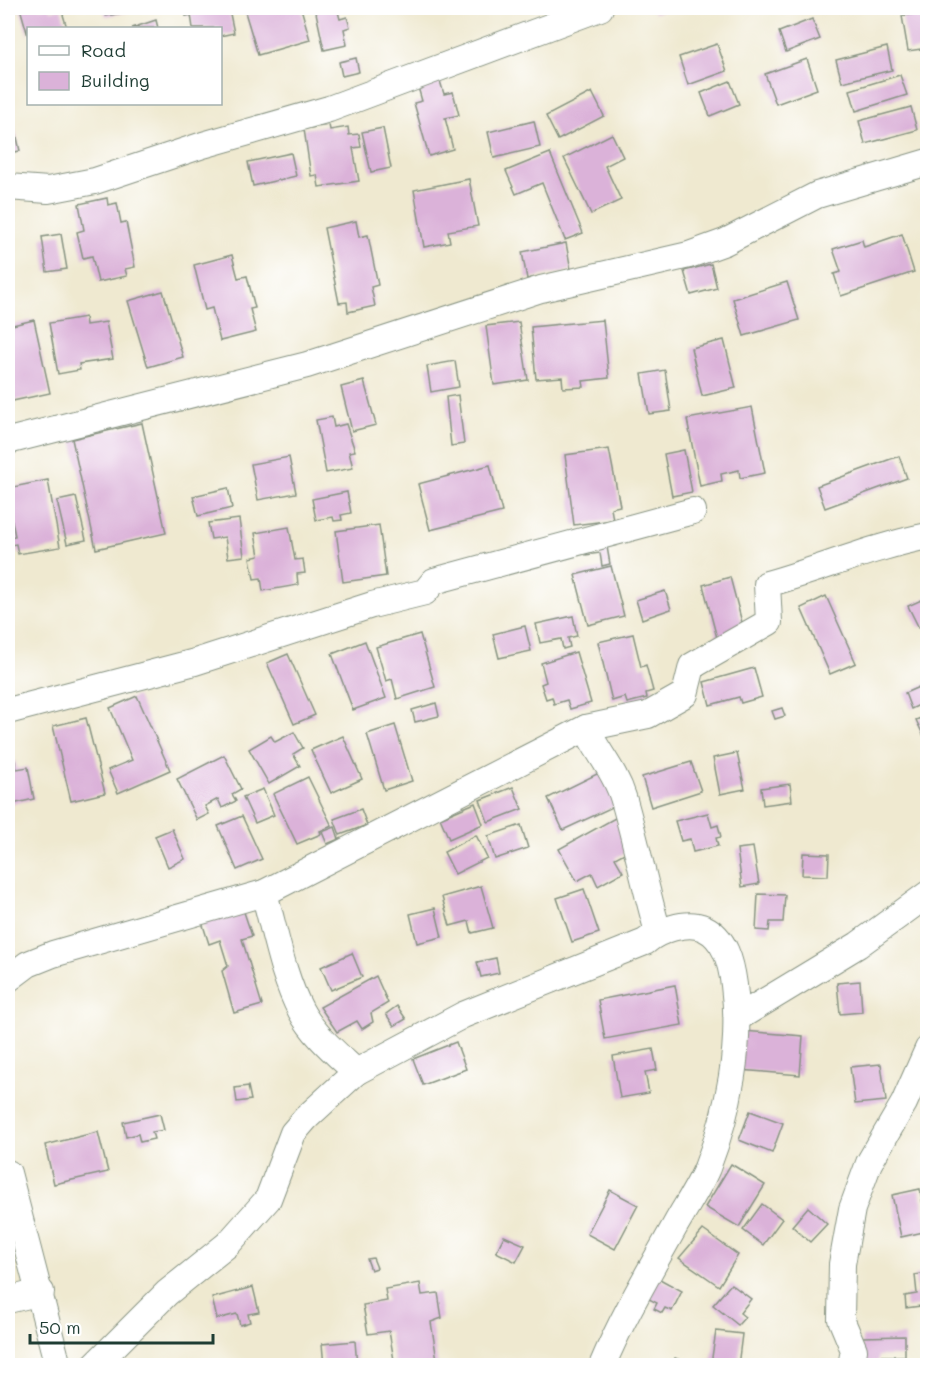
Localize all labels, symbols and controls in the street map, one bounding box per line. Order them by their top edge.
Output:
legend [27,27,222,105]
text: Road [81,38,126,62]
text: Building [81,68,149,92]
scale bar [30,1307,213,1345]
text: 50 m [39,1315,81,1339]

